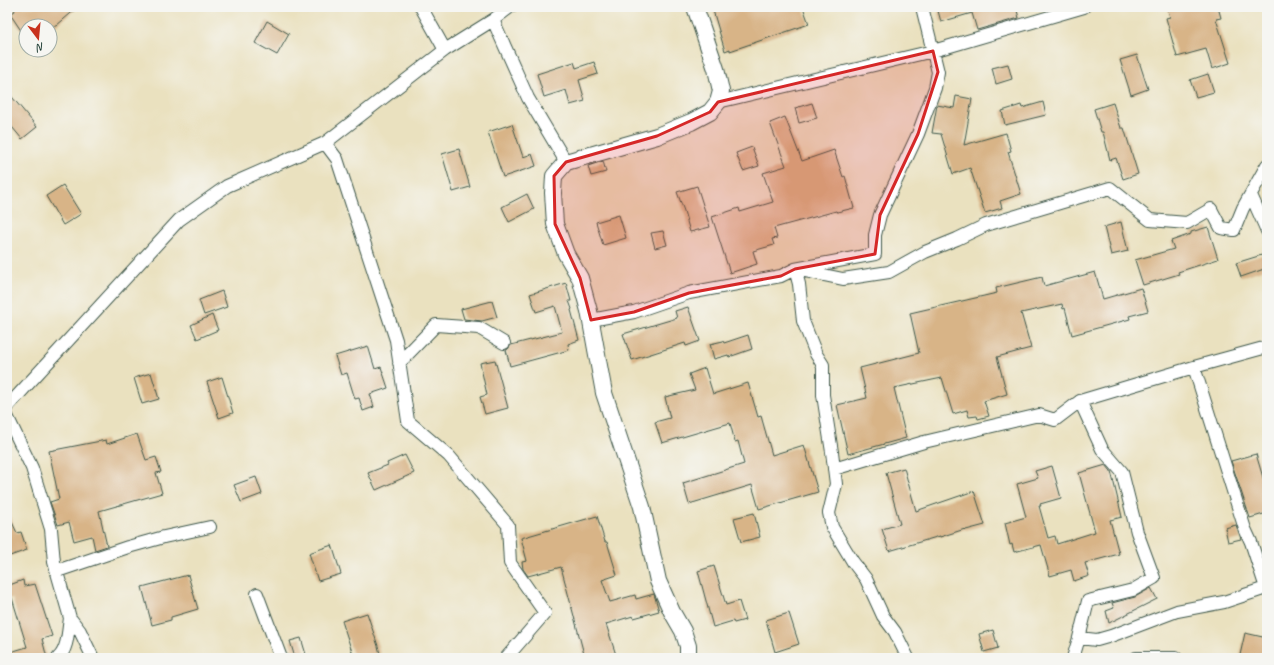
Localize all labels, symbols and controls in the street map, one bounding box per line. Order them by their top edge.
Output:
north arrow [18,18,58,58]
text: N [33,40,46,56]

